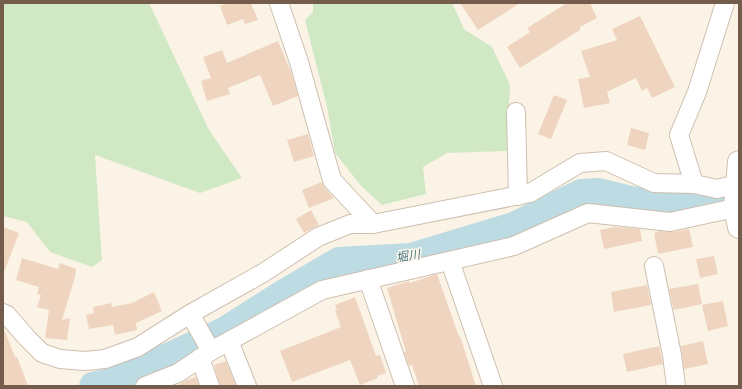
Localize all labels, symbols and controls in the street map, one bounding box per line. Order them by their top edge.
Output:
water label: 堀川 [395,247,423,265]

